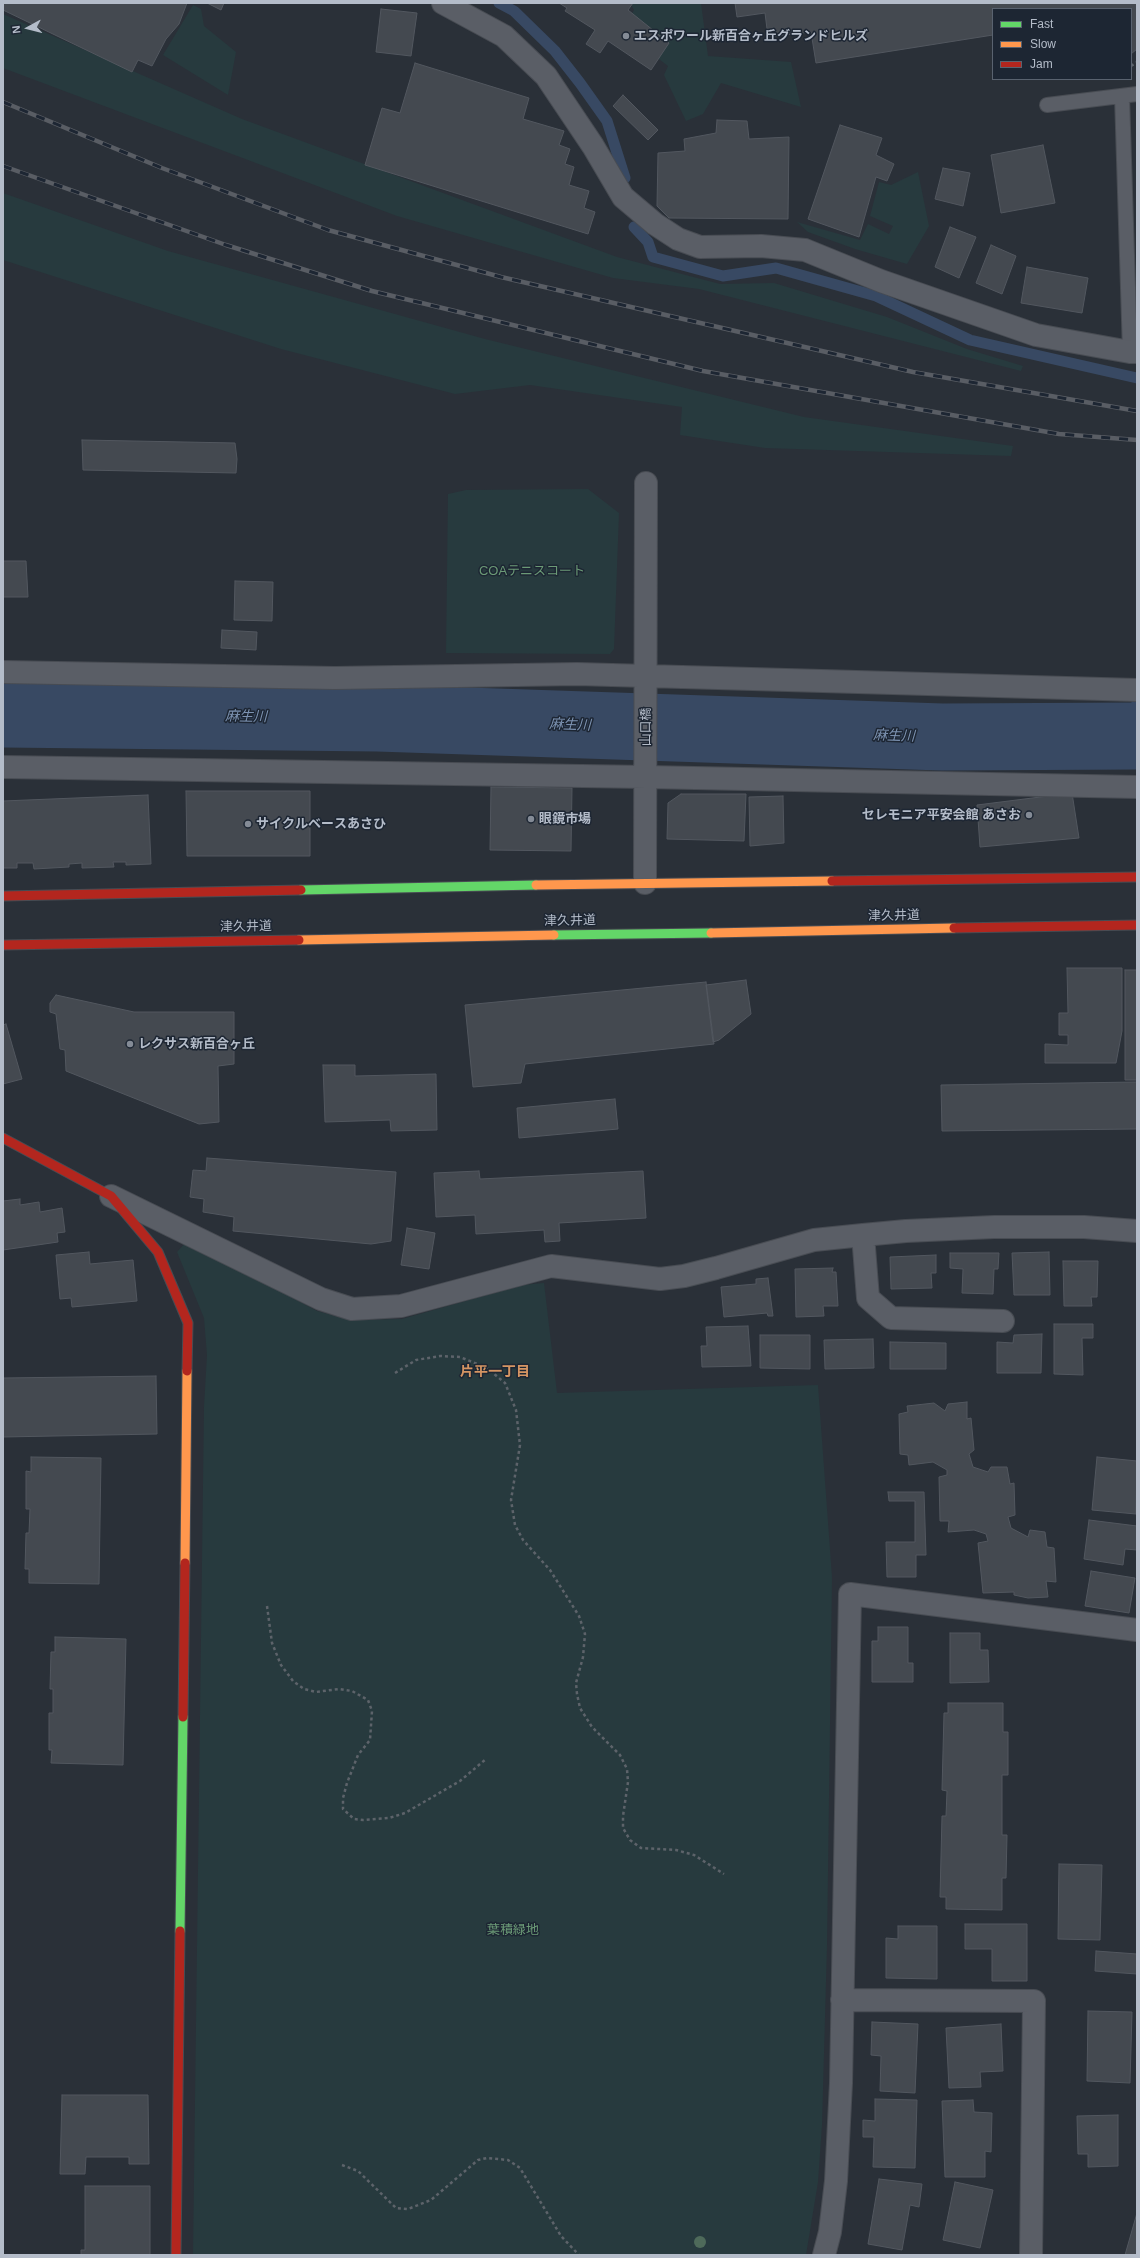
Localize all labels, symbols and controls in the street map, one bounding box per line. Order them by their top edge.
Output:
north arrow [8,8,48,48]
legend [992,8,1132,80]
text: Fast [1030,17,1053,31]
text: N [10,25,23,34]
place label: エスポワール新百合ヶ丘グランドヒルズ [634,28,868,44]
marker: エスポワール新百合ヶ丘グランドヒルズ [621,31,631,41]
text: Slow [1030,37,1056,51]
text: Jam [1030,57,1053,71]
park label: COAテニスコート [479,563,585,579]
water label: 麻生川 [225,708,267,726]
street label: 山口橋 [638,708,654,746]
water label: 麻生川 [549,716,591,734]
water label: 麻生川 [873,727,915,745]
place label: セレモニア平安会館 あさお [861,807,1021,823]
marker: セレモニア平安会館 あさお [1024,810,1034,820]
place label: 眼鏡市場 [539,811,591,827]
marker: 眼鏡市場 [526,814,536,824]
place label: サイクルベースあさひ [256,816,386,832]
marker: サイクルベースあさひ [243,819,253,829]
street label: 津久井道 [868,908,920,924]
street label: 津久井道 [544,913,596,929]
street label: 津久井道 [220,919,272,935]
place label: レクサス新百合ヶ丘 [138,1036,255,1052]
marker: レクサス新百合ヶ丘 [125,1039,135,1049]
district label: 片平一丁目 [460,1364,530,1380]
park label: 葉積緑地 [487,1922,539,1938]

